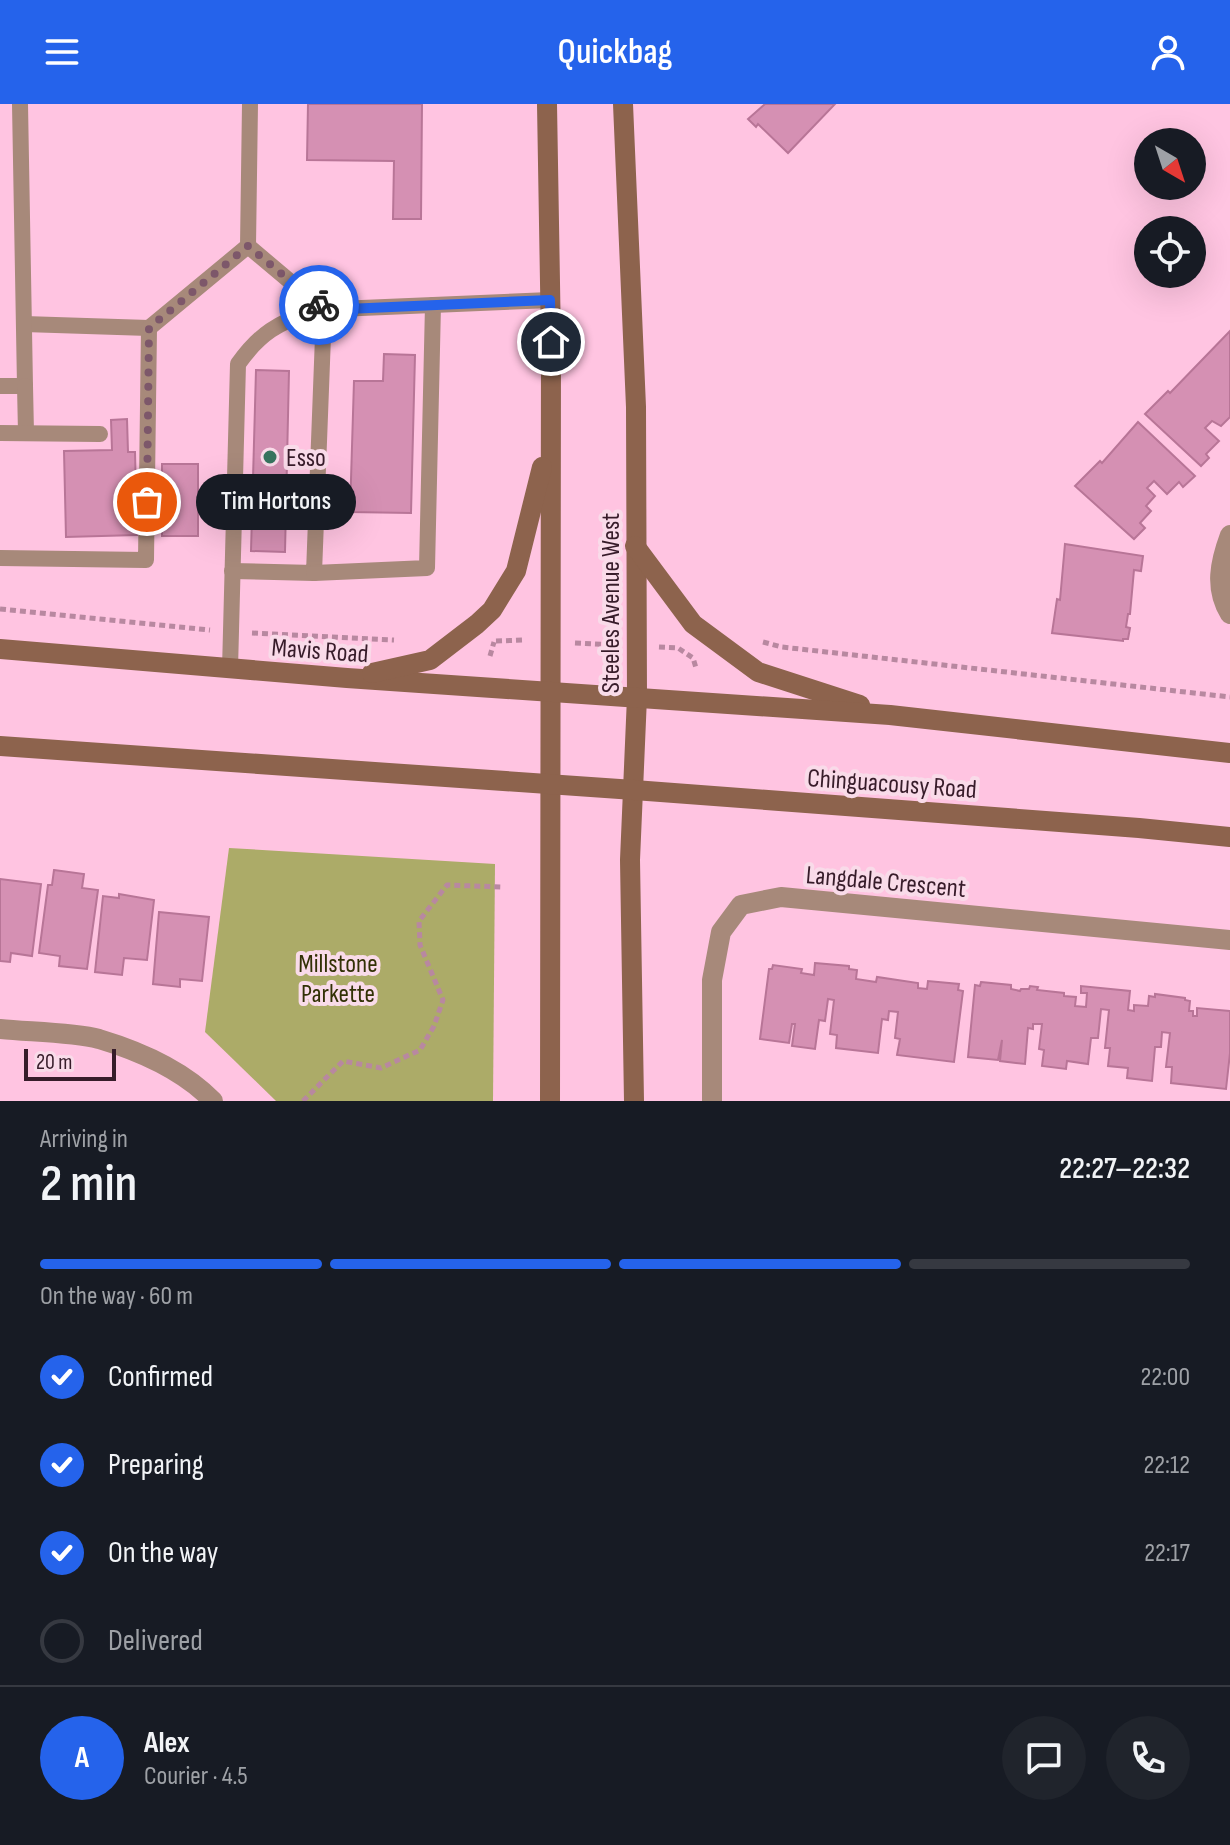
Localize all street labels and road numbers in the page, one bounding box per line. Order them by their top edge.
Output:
street label: Steeles Avenue West [596,513,627,693]
street label: Mavis Road [270,633,369,670]
street label: Chinguacousy Road [806,763,978,806]
street label: Langdale Crescent [805,860,967,905]

